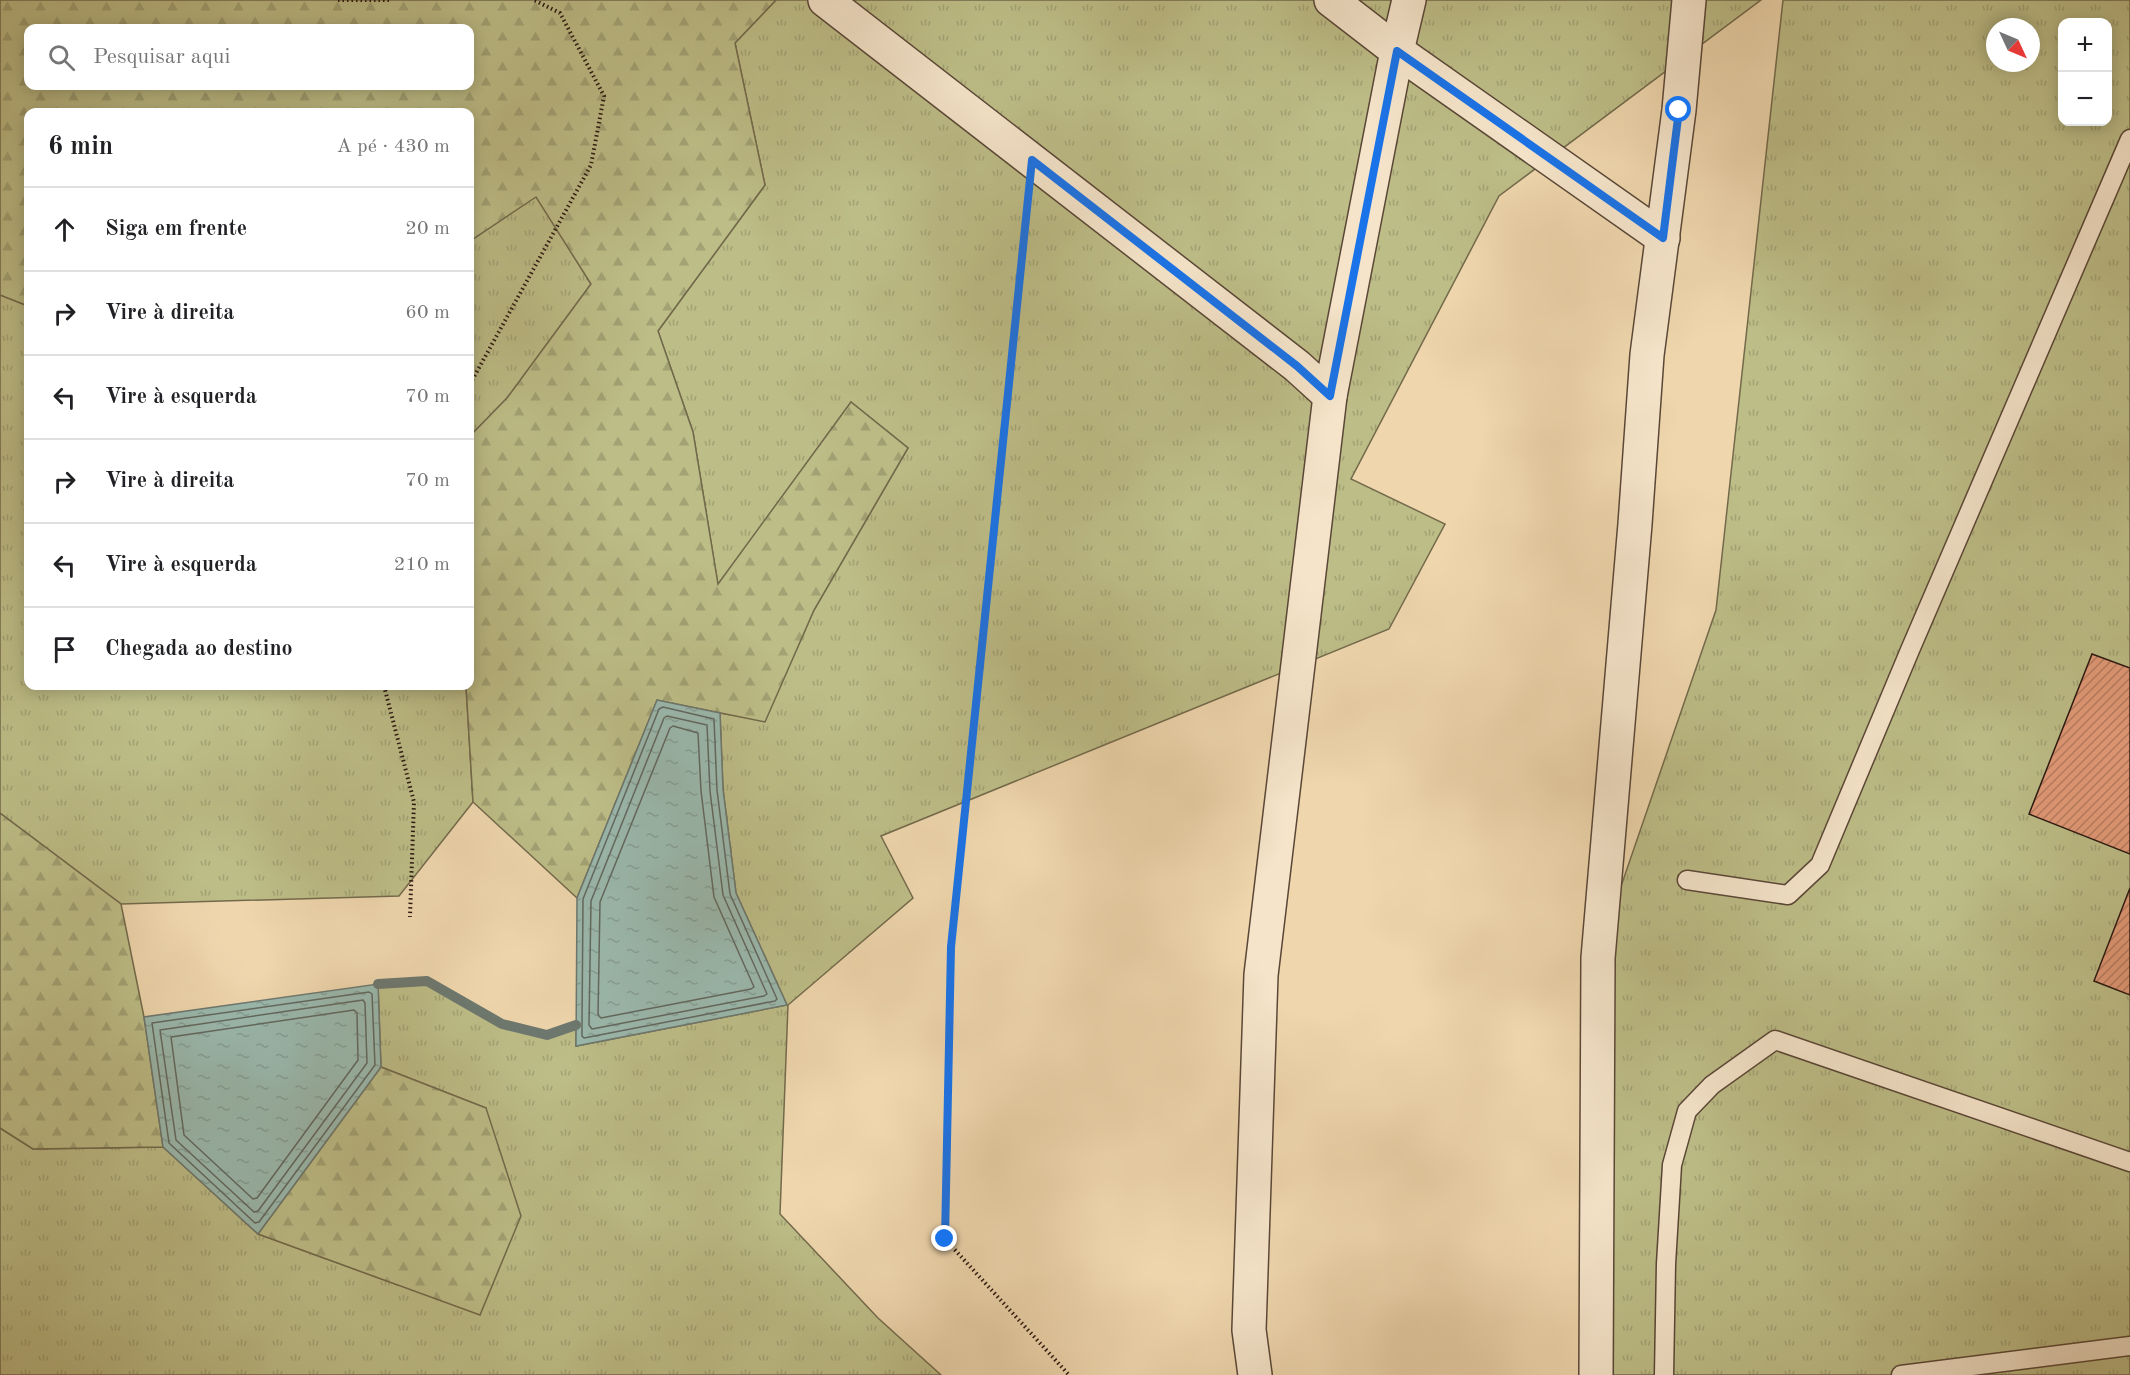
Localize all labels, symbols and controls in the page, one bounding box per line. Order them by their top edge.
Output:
north arrow [1986,18,2040,72]
map controls [2058,18,2112,126]
button: + [2058,18,2112,72]
search box [24,24,474,90]
icon: search [45,41,78,74]
text: Pesquisar aqui [93,46,230,68]
button: − [2058,72,2112,126]
route start [1665,96,1691,122]
text: 6 min [48,134,113,160]
text: A pé · 430 m [336,137,450,157]
icon: ahead [48,213,81,246]
text: Siga em frente [105,218,247,240]
text: 20 m [405,219,450,239]
icon: right [48,297,81,330]
text: Vire à direita [105,302,235,324]
text: 60 m [405,303,450,323]
icon: left [48,381,81,414]
text: Vire à esquerda [105,386,257,408]
text: 70 m [405,387,450,407]
icon: right [48,465,81,498]
text: Vire à direita [105,470,235,492]
text: 70 m [405,471,450,491]
icon: left [48,549,81,582]
text: Vire à esquerda [105,554,257,576]
text: 210 m [394,555,450,575]
icon: arrive [48,633,81,666]
text: Chegada ao destino [105,638,293,660]
route end [931,1225,957,1251]

